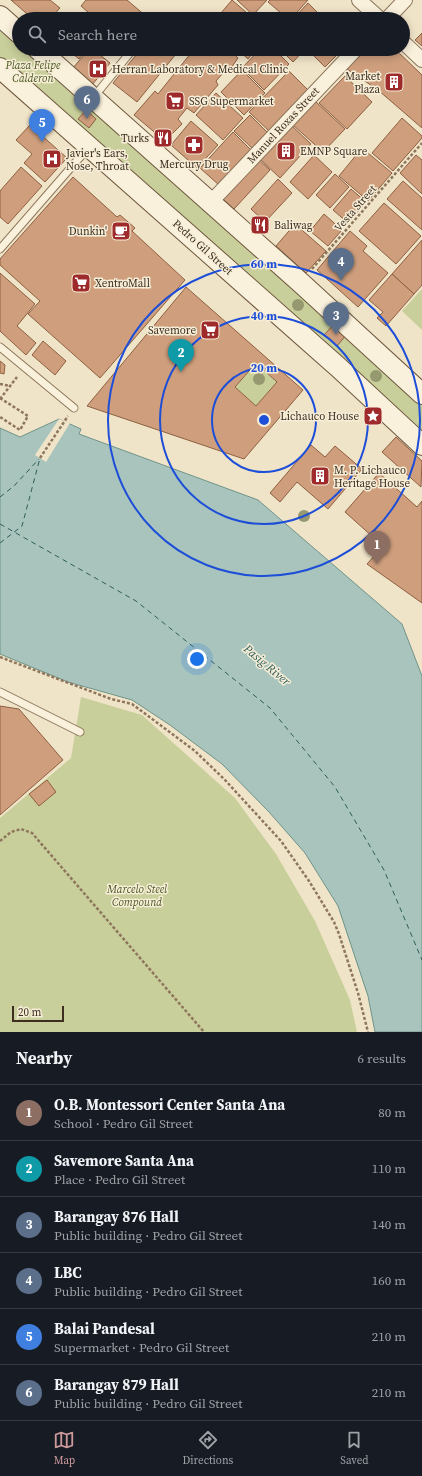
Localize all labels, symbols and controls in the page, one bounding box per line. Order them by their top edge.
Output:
search box [12,12,410,56]
icon: search [26,23,48,45]
text: Search here [58,24,137,45]
park label: Plaza Felipe Calderon [4,58,61,86]
hospital icon: Herran Laboratory & Medical Clinic [87,58,109,80]
place label: Herran Laboratory & Medical Clinic [112,62,289,77]
place label: Market Plaza [345,69,380,97]
building icon: Market Plaza [383,71,405,93]
street label: Manuel Roxas Street [244,84,323,167]
pin: 6 [74,86,100,119]
supermarket icon: SSG Supermarket [164,90,186,112]
place label: SSG Supermarket [189,94,274,109]
pin: 5 [29,109,55,142]
restaurant icon: Turks [152,127,174,149]
place label: Turks [121,131,149,146]
pharmacy icon: Mercury Drug [183,134,205,156]
building icon: EMNP Square [275,140,297,162]
place label: EMNP Square [300,144,368,159]
place label: Javier's Ears, Nose, Throat [65,146,129,174]
hospital icon: Javier's Ears, Nose, Throat [41,148,63,170]
place label: Mercury Drug [159,157,229,172]
street label: Vesta Street [331,182,380,235]
restaurant icon: Baliwag [249,214,271,236]
street label: Pedro Gil Street [169,216,236,279]
place label: Baliwag [274,218,313,233]
cafe icon: Dunkin' [110,220,132,242]
place label: Dunkin' [69,224,107,239]
pin: 4 [328,248,354,281]
text: 60 m [251,256,277,272]
supermarket icon: XentroMall [70,272,92,294]
place label: XentroMall [95,276,150,291]
pin: 3 [323,302,349,335]
text: 40 m [251,308,277,324]
supermarket icon: Savemore [199,319,221,341]
place label: Savemore [148,323,196,338]
pin: 2 [168,339,194,372]
text: 20 m [251,360,277,376]
place icon: Lichauco House [362,405,384,427]
place label: Lichauco House [280,409,359,424]
centre of rings [257,413,271,427]
place label: M. P. Lichauco Heritage House [334,463,410,491]
building icon: M. P. Lichauco Heritage House [309,465,331,487]
pin: 1 [364,531,390,564]
water label: Pasig River [240,640,294,690]
your location [187,649,207,669]
park label: Marcelo Steel Compound [106,882,168,910]
scale bar [12,1004,64,1023]
text: 20 m [18,1005,41,1020]
text: Nearby [16,1046,72,1070]
text: 6 results [358,1050,406,1067]
text: O.B. Montessori Center Santa Ana [54,1094,285,1115]
text: 1 [25,1104,33,1121]
text: 80 m [378,1104,406,1121]
text: School · Pedro Gil Street [54,1115,193,1132]
text: Savemore Santa Ana [54,1150,194,1171]
text: 2 [25,1160,33,1177]
text: 110 m [372,1160,406,1177]
text: Place · Pedro Gil Street [54,1171,185,1188]
text: Barangay 876 Hall [54,1206,179,1227]
text: 3 [25,1216,33,1233]
text: 140 m [372,1216,406,1233]
text: Public building · Pedro Gil Street [54,1227,242,1244]
text: LBC [54,1262,82,1283]
text: 4 [25,1272,33,1289]
text: 160 m [372,1272,406,1289]
text: Public building · Pedro Gil Street [54,1283,242,1300]
text: Balai Pandesal [54,1318,155,1339]
text: 5 [25,1328,33,1345]
text: 210 m [372,1328,406,1345]
text: Supermarket · Pedro Gil Street [54,1339,229,1356]
text: Barangay 879 Hall [54,1374,179,1395]
text: 6 [25,1384,33,1401]
text: 210 m [372,1384,406,1401]
text: Public building · Pedro Gil Street [54,1395,242,1412]
tab: Map [53,1429,75,1468]
tab: Directions [182,1429,233,1468]
tab: Saved [340,1429,369,1468]

